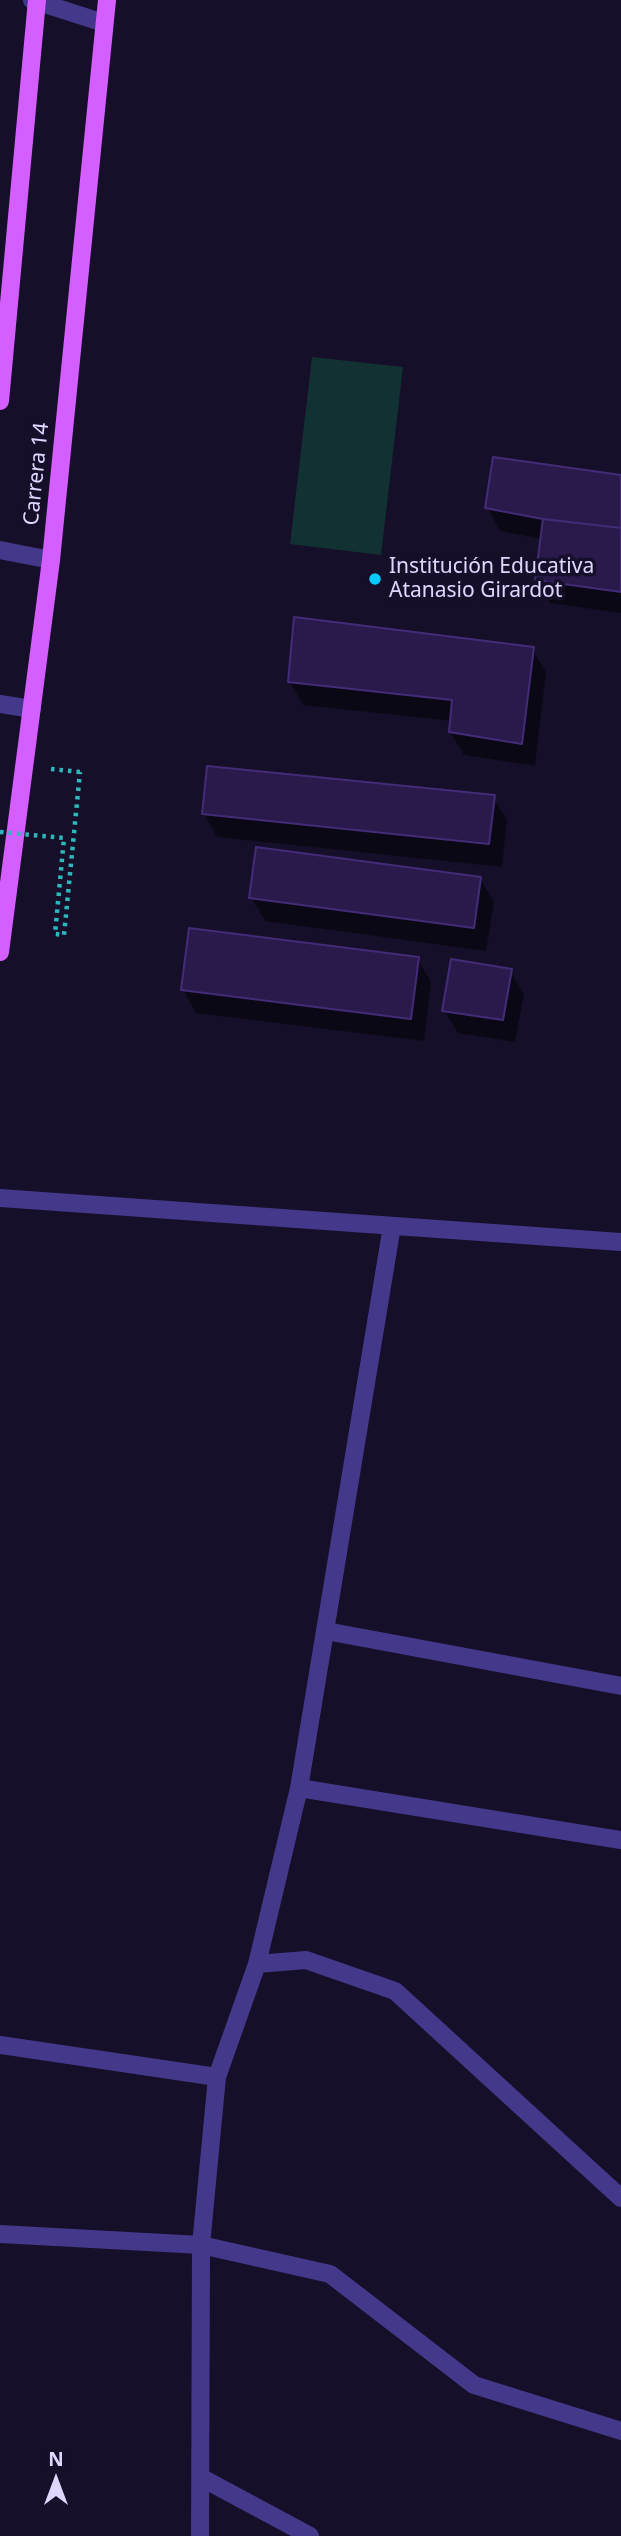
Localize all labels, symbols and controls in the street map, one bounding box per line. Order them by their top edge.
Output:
street label: Carrera 14 [19,421,55,527]
place label: Institución Educativa Atanasio Girardot [389,554,594,604]
marker: Institución Educativa Atanasio Girardot [367,571,383,587]
north arrow [21,2445,91,2515]
text: N [48,2446,64,2472]

